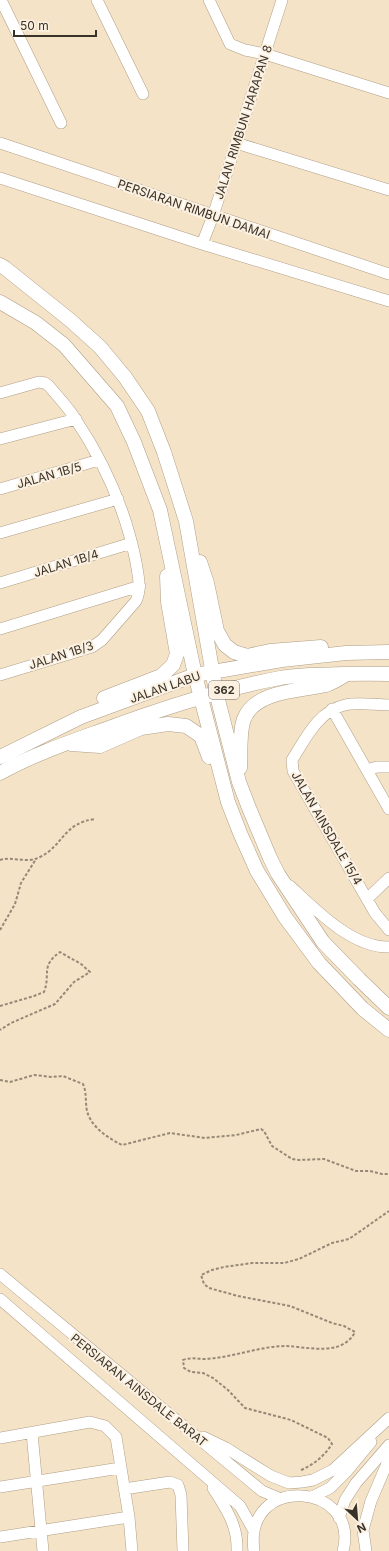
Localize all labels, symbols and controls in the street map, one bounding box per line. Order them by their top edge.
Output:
scale bar [14,12,96,38]
text: 50 m [20,18,49,33]
street label: JALAN RIMBUN HARAPAN 8 [211,43,275,201]
street label: PERSIARAN RIMBUN DAMAI [116,176,272,242]
street label: JALAN 1B/5 [15,459,83,491]
street label: JALAN 1B/4 [32,546,101,580]
street label: JALAN 1B/3 [27,638,95,672]
street label: JALAN LABU [127,668,203,706]
road number: 362 [209,681,239,699]
street label: JALAN AINSDALE 15/4 [288,768,366,888]
street label: PERSIARAN AINSDALE BARAT [68,1330,210,1450]
north arrow [337,1499,377,1539]
text: N [355,1520,368,1536]

